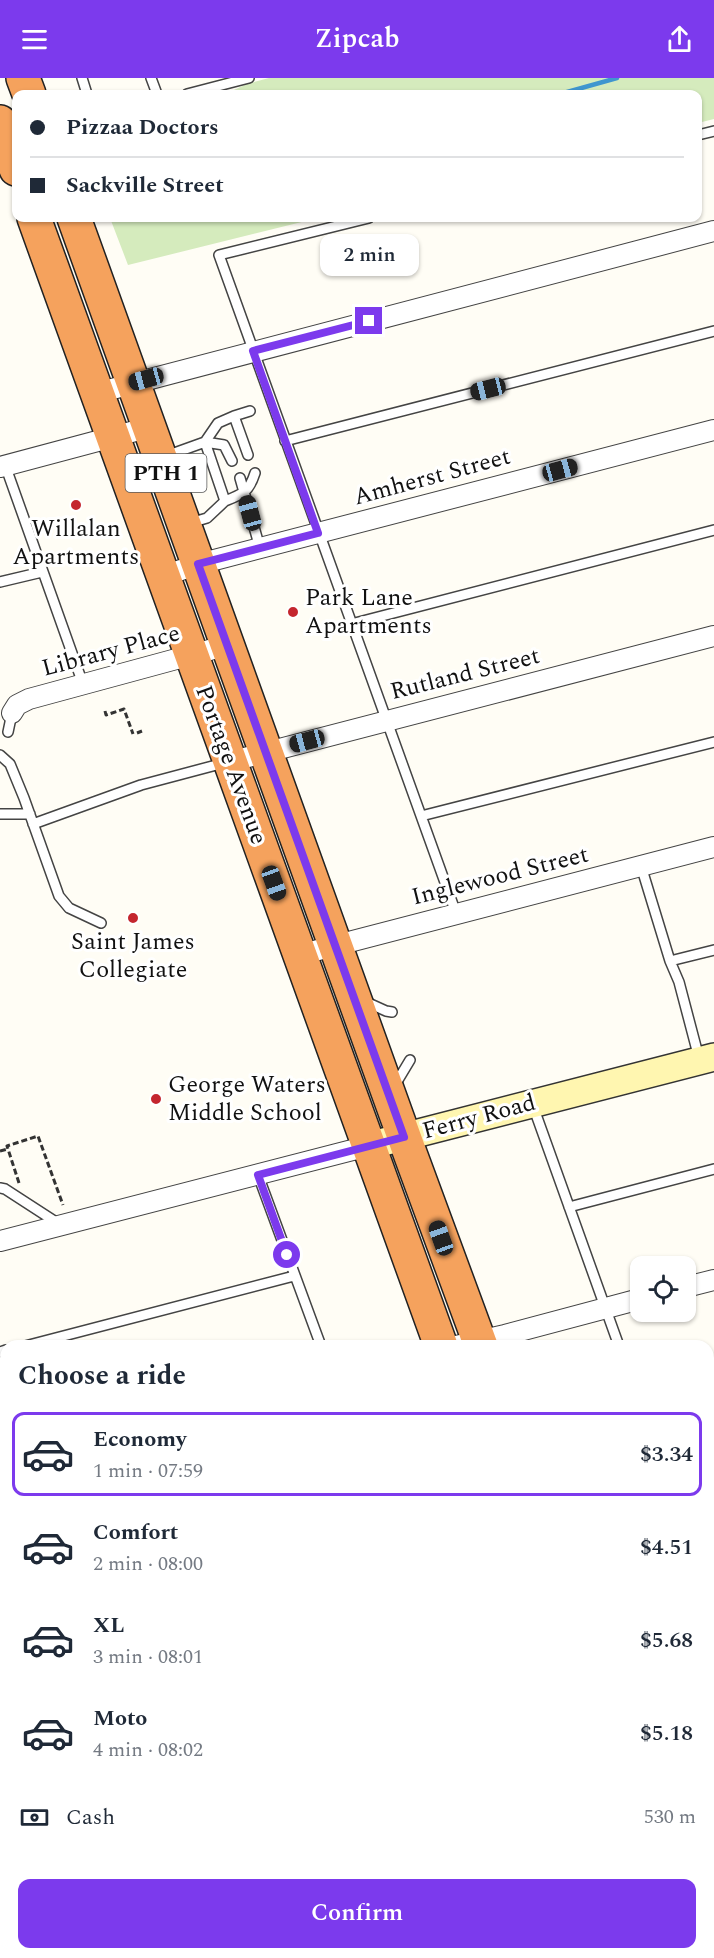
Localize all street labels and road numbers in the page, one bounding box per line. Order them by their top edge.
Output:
street label: Amherst Street [349,439,515,515]
road number: PTH 1 [126,454,207,492]
street label: Library Place [38,615,184,687]
street label: Rutland Street [386,638,544,710]
street label: Portage Avenue [186,680,276,850]
street label: Inglewood Street [408,837,592,915]
street label: Ferry Road [418,1085,540,1149]

